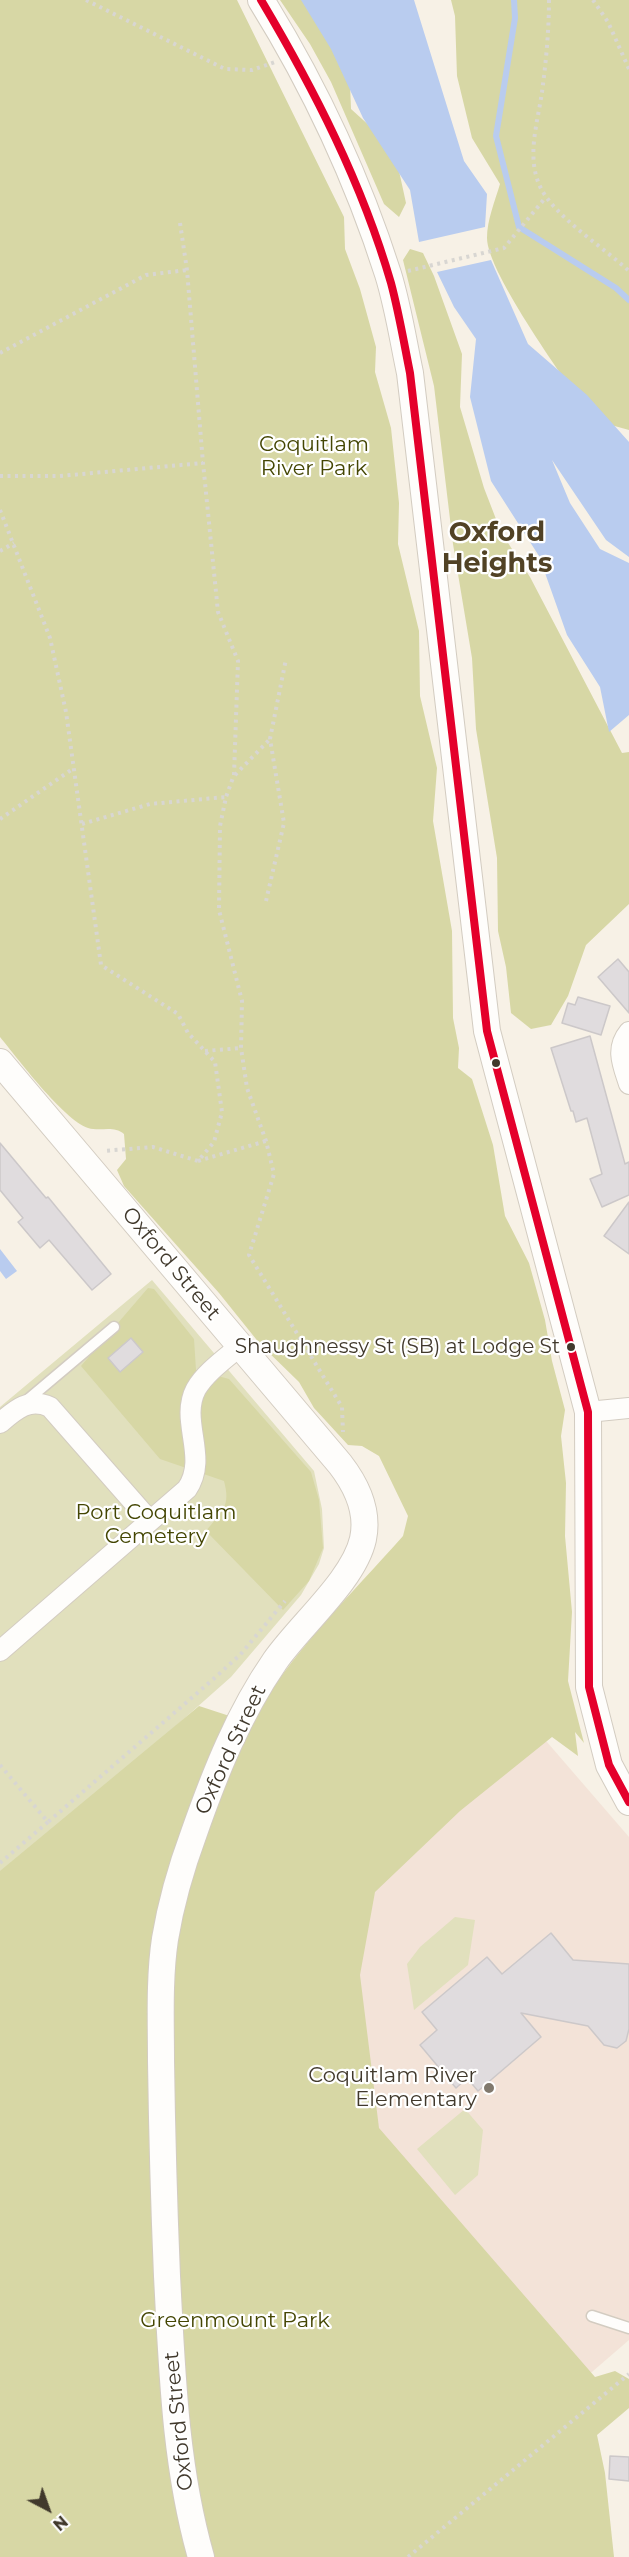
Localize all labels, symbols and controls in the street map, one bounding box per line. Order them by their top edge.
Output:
park label: Coquitlam River Park [259,432,369,482]
district label: Oxford Heights [442,517,552,580]
unlabelled marker [490,1057,502,1069]
street label: Oxford Street [116,1202,226,1326]
place label: Shaughnessy St (SB) at Lodge St [235,1335,560,1359]
marker: Shaughnessy St (SB) at Lodge St [565,1341,577,1353]
park label: Port Coquitlam Cemetery [76,1500,236,1550]
street label: Oxford Street [190,1681,272,1819]
place label: Coquitlam River Elementary [308,2063,477,2113]
marker: Coquitlam River Elementary [482,2081,496,2095]
park label: Greenmount Park [140,2308,330,2334]
street label: Oxford Street [159,2350,199,2492]
north arrow [18,2479,78,2539]
text: N [49,2512,71,2534]

